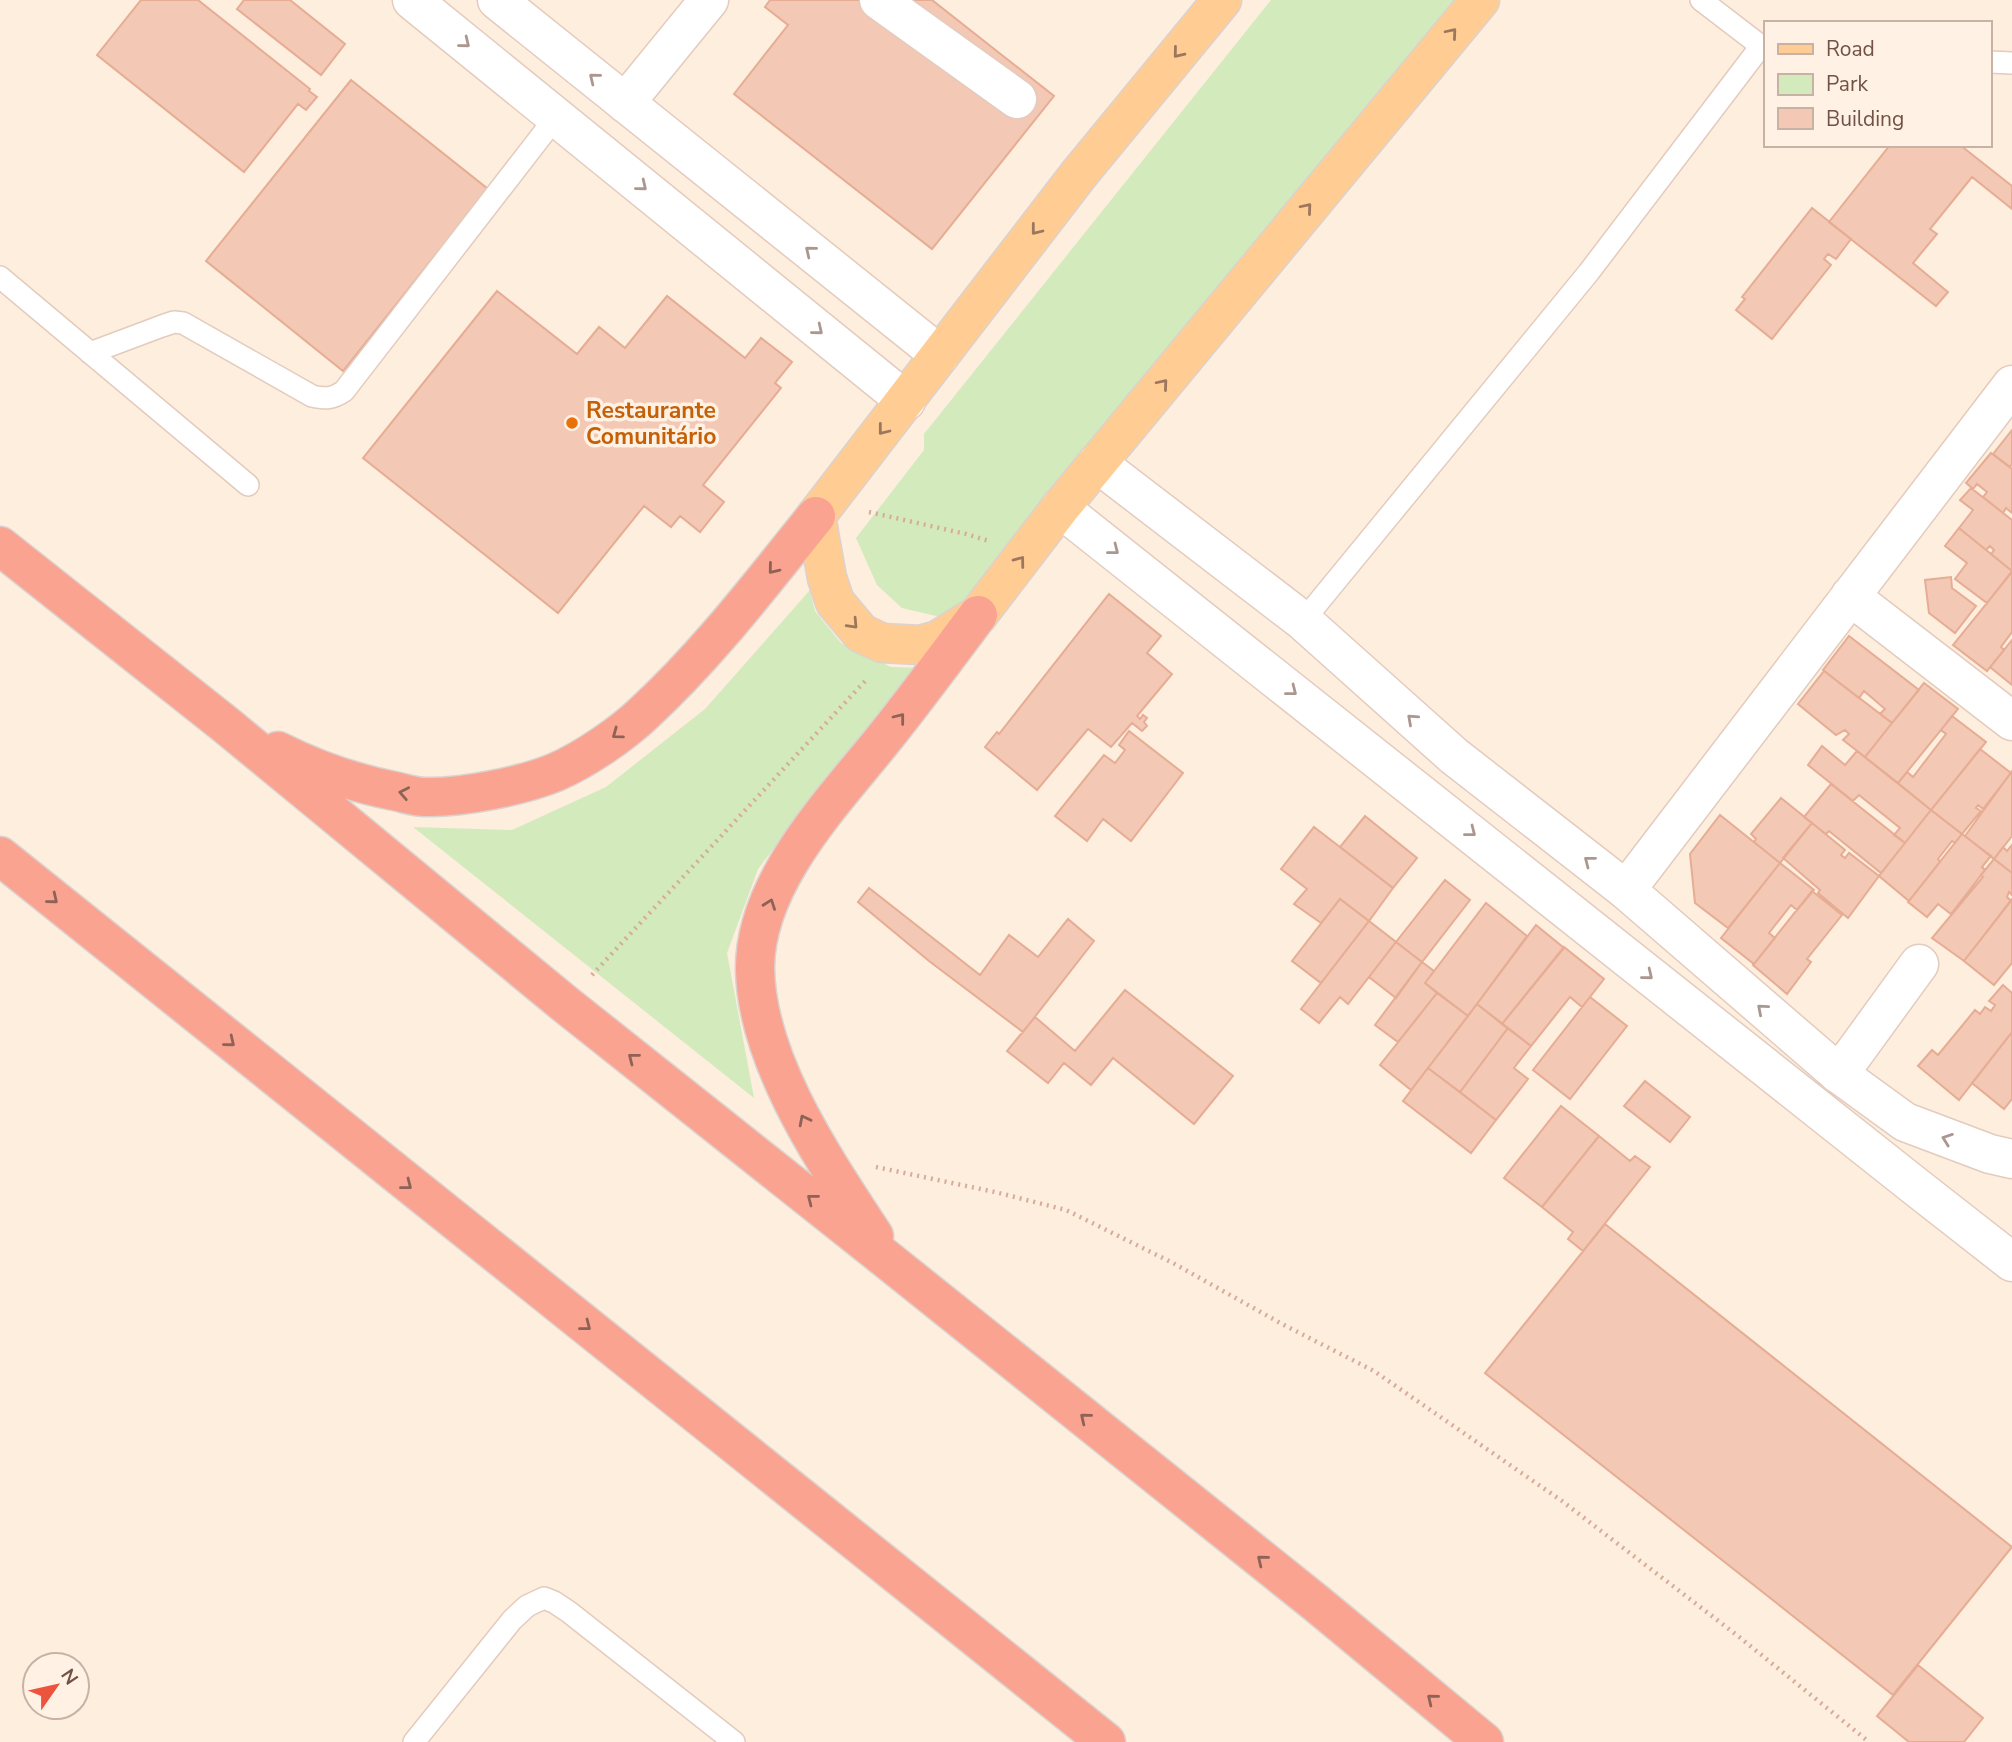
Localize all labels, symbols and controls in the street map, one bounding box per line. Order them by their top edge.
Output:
legend [1764,21,1991,147]
one-way arrow [1444,28,1457,40]
one-way arrow [457,35,470,47]
text: Road [1826,35,1875,63]
one-way arrow [1174,45,1187,57]
text: Park [1826,70,1868,98]
one-way arrow [590,74,602,87]
text: Building [1826,105,1904,133]
one-way arrow [634,178,646,191]
one-way arrow [1299,204,1312,216]
one-way arrow [1032,222,1044,235]
one-way arrow [806,247,819,259]
one-way arrow [810,322,823,334]
one-way arrow [1154,379,1167,391]
place label: Restaurante Comunitário [586,395,716,452]
marker: Restaurante Comunitário [564,415,580,431]
one-way arrow [879,422,891,435]
one-way arrow [1106,542,1118,555]
one-way arrow [1011,556,1024,568]
one-way arrow [769,561,781,574]
one-way arrow [845,616,858,629]
one-way arrow [1284,683,1297,696]
one-way arrow [891,714,904,726]
one-way arrow [1407,714,1420,727]
one-way arrow [612,725,625,738]
one-way arrow [398,786,410,801]
one-way arrow [1463,824,1475,837]
one-way arrow [1584,857,1597,870]
one-way arrow [46,891,58,904]
one-way arrow [761,898,775,910]
one-way arrow [1639,967,1652,979]
one-way arrow [1757,1005,1770,1017]
one-way arrow [222,1034,235,1046]
one-way arrow [629,1054,641,1067]
one-way arrow [798,1115,812,1127]
one-way arrow [1941,1133,1953,1147]
one-way arrow [400,1176,412,1189]
one-way arrow [807,1195,819,1208]
one-way arrow [578,1317,591,1330]
one-way arrow [1081,1414,1094,1426]
one-way arrow [1258,1556,1270,1569]
north arrow [21,1651,91,1721]
text: N [55,1664,84,1690]
one-way arrow [1427,1694,1439,1707]

